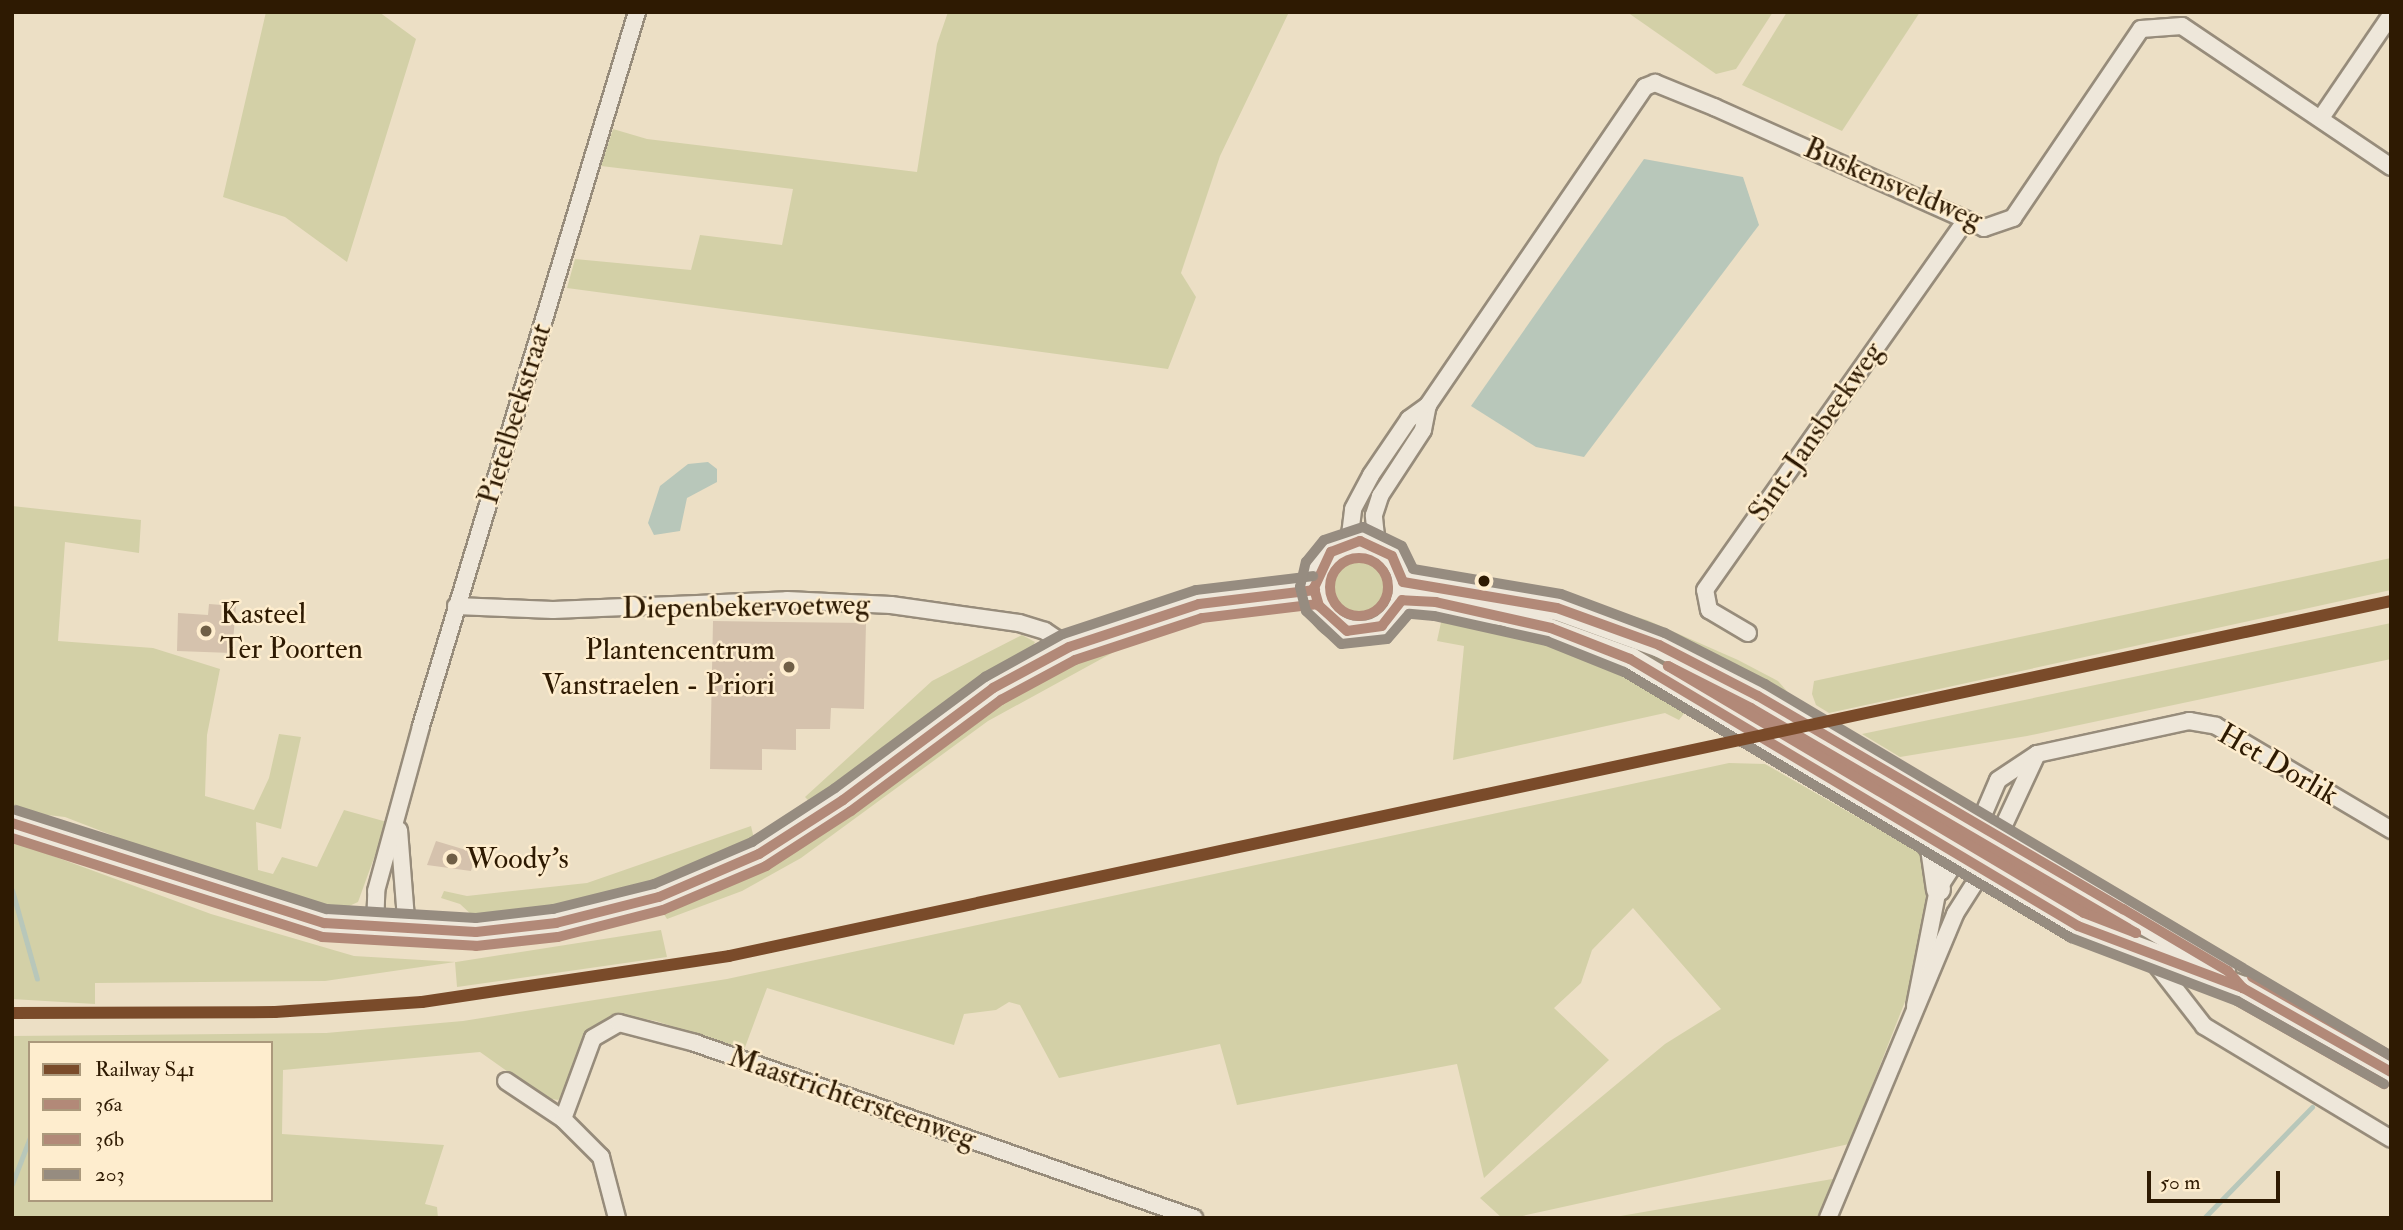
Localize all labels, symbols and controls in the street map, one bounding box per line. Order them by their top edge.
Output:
street label: Buskensveldweg [1798,130,1988,238]
street label: Pietelbeekstraat [470,319,560,509]
street label: Sint-Jansbeekweg [1741,335,1891,529]
unlabelled marker [1477,574,1491,588]
street label: Diepenbekervoetweg [622,587,870,627]
place label: Kasteel Ter Poorten [220,596,363,666]
marker: Kasteel Ter Poorten [198,623,214,639]
place label: Plantencentrum Vanstraelen - Priori [542,632,775,702]
marker: Plantencentrum Vanstraelen - Priori [781,659,797,675]
street label: Het Dorlik [2211,716,2345,814]
place label: Woody's [466,841,569,877]
marker: Woody's [444,851,460,867]
street label: Maastrichtersteenweg [723,1039,981,1157]
legend [28,1041,273,1202]
text: Railway S41 [95,1056,195,1083]
text: 36a [95,1091,122,1118]
text: 36b [95,1126,124,1153]
scale bar [2151,1156,2284,1200]
text: 203 [95,1161,124,1188]
text: 50 m [2160,1169,2201,1196]

